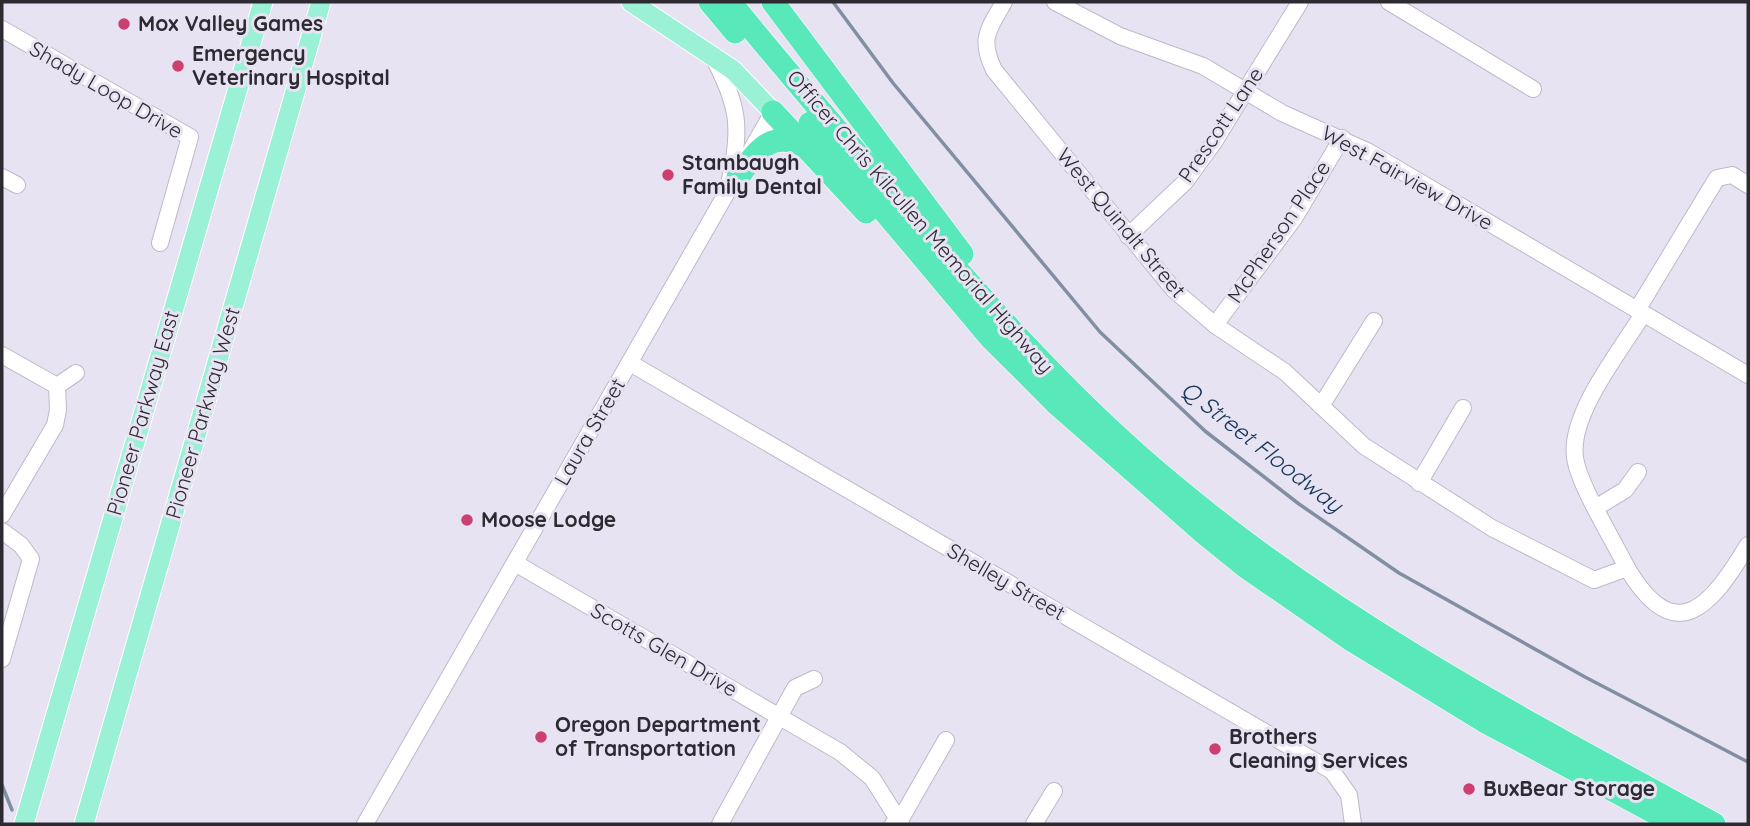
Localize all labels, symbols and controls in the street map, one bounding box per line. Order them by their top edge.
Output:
place label: Mox Valley Games [138,10,323,36]
marker: Mox Valley Games [116,16,132,32]
street label: Shady Loop Drive [25,35,188,143]
place label: Emergency Veterinary Hospital [192,40,390,90]
marker: Emergency Veterinary Hospital [170,58,186,74]
street label: Prescott Lane [1172,62,1268,187]
street label: Officer Chris Kilcullen Memorial Highway [782,64,1060,378]
street label: West Fairview Drive [1317,119,1498,235]
street label: West Quinalt Street [1052,142,1192,302]
place label: Stambaugh Family Dental [682,149,822,199]
street label: McPherson Place [1221,155,1335,307]
marker: Stambaugh Family Dental [660,167,676,183]
street label: Pioneer Parkway West [159,304,245,522]
street label: Pioneer Parkway East [100,307,184,518]
street label: Laura Street [548,373,630,490]
water label: Q Street Floodway [1176,374,1351,520]
place label: Moose Lodge [481,506,616,532]
marker: Moose Lodge [459,512,475,528]
street label: Shelley Street [943,537,1070,625]
street label: Scotts Glen Drive [587,597,742,702]
place label: Oregon Department of Transportation [555,711,761,761]
place label: Brothers Cleaning Services [1229,723,1408,773]
marker: Oregon Department of Transportation [533,729,549,745]
marker: Brothers Cleaning Services [1207,741,1223,757]
place label: BuxBear Storage [1483,775,1655,801]
marker: BuxBear Storage [1461,781,1477,797]

